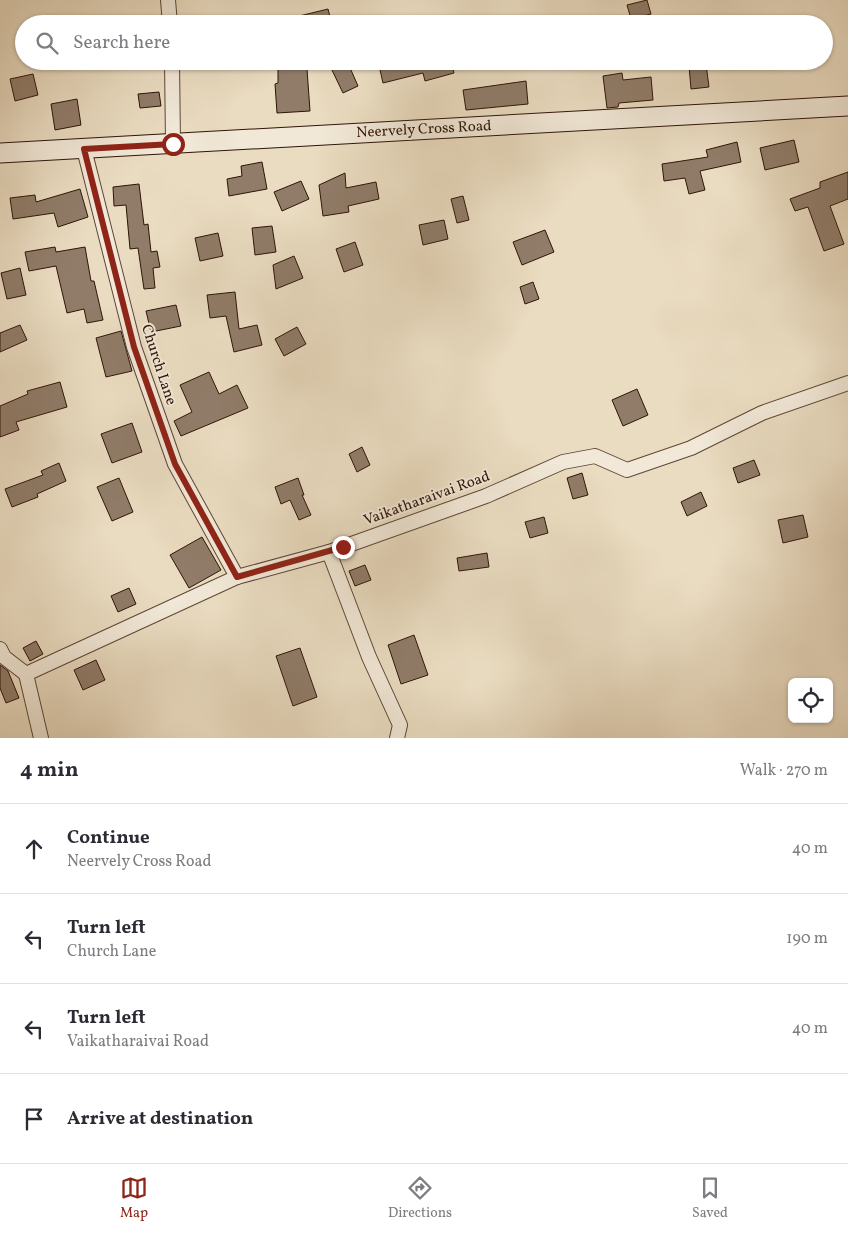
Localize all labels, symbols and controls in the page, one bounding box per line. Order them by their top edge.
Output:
search box [15,15,833,70]
icon: search [33,29,61,57]
text: Search here [73,30,170,56]
street label: Neervely Cross Road [356,116,492,144]
route start [162,133,185,156]
street label: Church Lane [135,322,181,408]
street label: Vaikatharaivai Road [361,466,493,532]
route end [332,536,355,559]
map controls [788,678,833,723]
button: locate [788,678,833,723]
text: 4 min [20,756,79,785]
text: Walk · 270 m [740,760,828,782]
text: Continue [67,825,150,851]
icon: ahead [20,835,48,863]
text: 40 m [792,838,828,860]
text: Neervely Cross Road [67,851,211,873]
text: Turn left [67,915,146,941]
icon: left [20,925,48,953]
text: 190 m [786,928,828,950]
text: Church Lane [67,941,156,963]
text: Turn left [67,1005,146,1031]
icon: left [20,1015,48,1043]
text: 40 m [792,1018,828,1040]
text: Vaikatharaivai Road [67,1031,209,1053]
icon: arrive [20,1105,48,1133]
text: Arrive at destination [67,1106,253,1132]
tab: Map [120,1174,148,1223]
tab: Directions [388,1174,452,1223]
tab: Saved [692,1174,728,1223]

